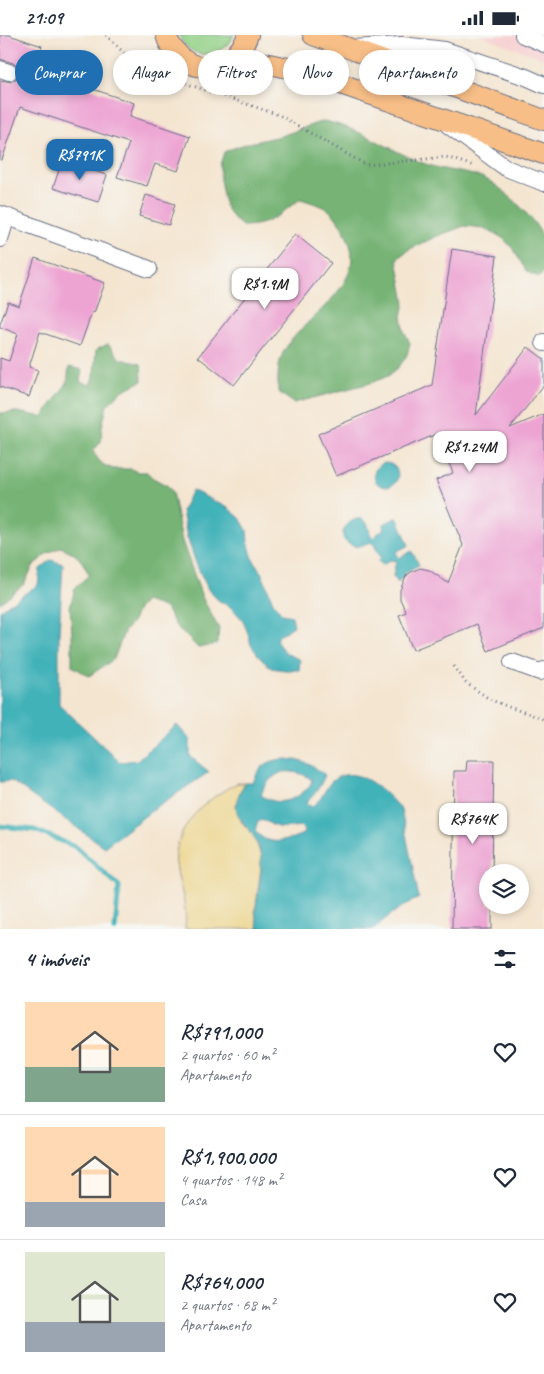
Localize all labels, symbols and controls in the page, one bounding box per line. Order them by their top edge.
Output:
text: 21:09 [25,6,63,30]
chip: Comprar [15,50,103,95]
chip: Alugar [113,50,188,95]
chip: Filtros [198,50,273,95]
chip: Novo [283,50,349,95]
chip: Apartamento [359,50,475,95]
pin: R$791K [39,139,121,181]
text: R$791K [57,145,103,165]
pin: R$1.9M [224,267,306,310]
text: R$1.9M [243,274,287,294]
pin: R$1.24M [424,431,516,473]
text: R$1.24M [444,437,496,457]
pin: R$764K [432,803,514,845]
text: R$764K [450,809,496,829]
map controls [479,864,529,914]
button: layers [479,864,529,914]
icon: filters [491,945,519,973]
text: 4 imóveis [25,946,88,972]
text: R$791,000 [180,1019,261,1045]
icon: home [65,1022,125,1082]
icon: heart [491,1038,519,1066]
text: 2 quartos · 60 m² [180,1045,275,1065]
text: Apartamento [180,1065,251,1085]
text: R$1,900,000 [180,1144,275,1170]
icon: home [65,1147,125,1207]
icon: heart [491,1163,519,1191]
text: 4 quartos · 148 m² [180,1170,282,1190]
text: Casa [180,1190,206,1210]
text: R$764,000 [180,1269,262,1295]
icon: home [65,1272,125,1332]
icon: heart [491,1288,519,1316]
text: 2 quartos · 68 m² [180,1295,275,1315]
text: Apartamento [180,1315,251,1335]

